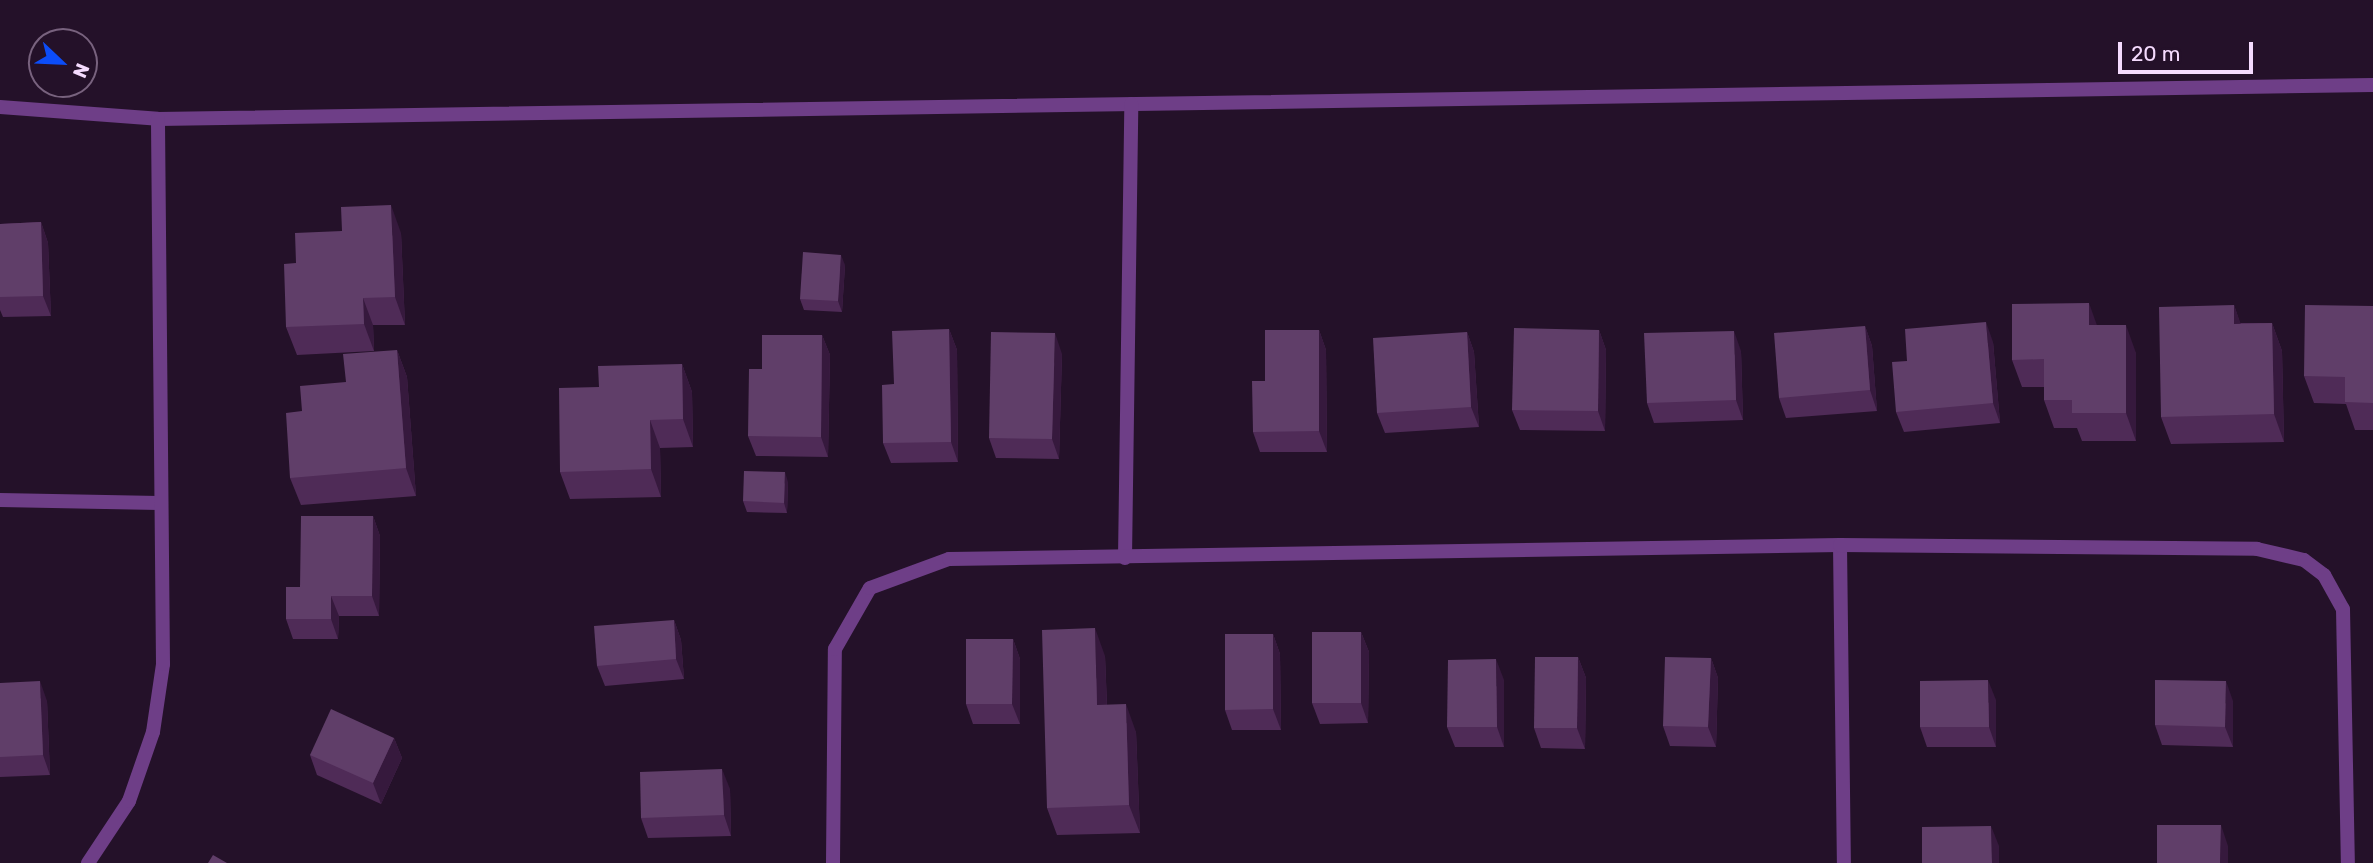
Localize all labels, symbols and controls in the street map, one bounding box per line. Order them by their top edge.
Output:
north arrow [28,28,98,98]
scale bar [2121,28,2256,72]
text: 20 m [2131,41,2180,66]
text: N [68,60,94,81]

